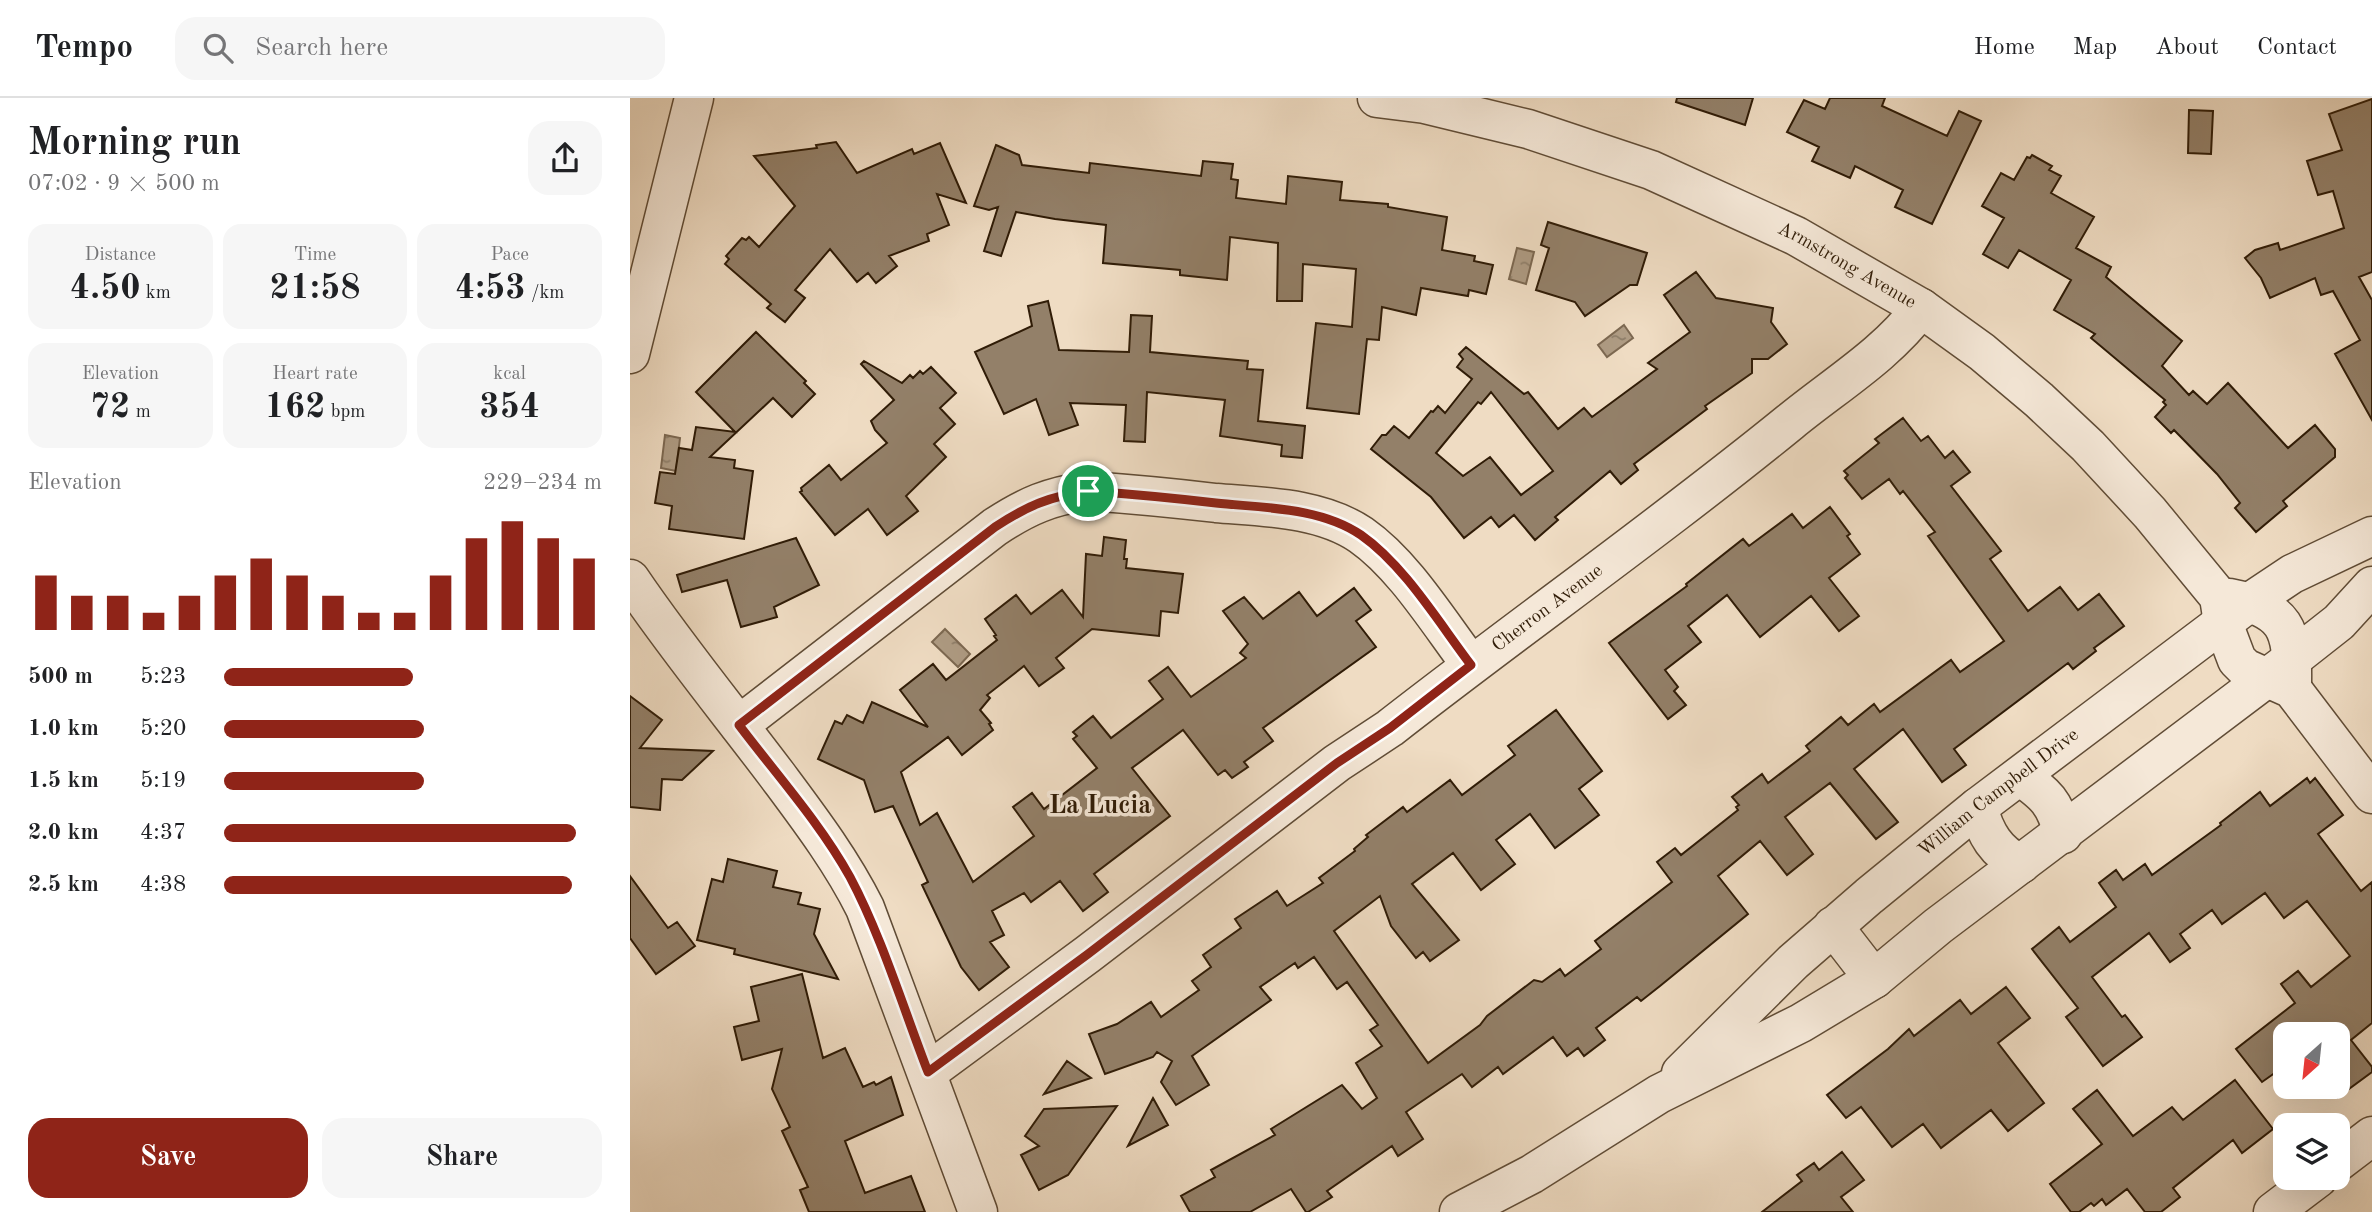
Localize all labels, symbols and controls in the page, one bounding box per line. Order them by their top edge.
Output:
search box [175,17,665,80]
icon: search [199,29,237,67]
text: Tempo [35,32,133,65]
text: Search here [255,35,388,61]
text: Home [1974,36,2035,60]
text: Map [2073,36,2117,60]
text: About [2155,36,2219,60]
text: Contact [2257,36,2337,60]
button: share [528,121,602,195]
text: Morning run [28,125,241,163]
text: 07:02 · 9 × 500 m [28,172,220,195]
street label: Armstrong Avenue [1775,219,1919,312]
text: Distance [85,246,156,265]
text: Time [294,246,336,265]
text: Pace [490,246,529,265]
text: 4.50 [70,271,141,306]
text: 21:58 [269,271,361,306]
text: 4:53 [455,271,526,306]
text: km [141,284,171,303]
text: /km [526,284,564,303]
text: Elevation [82,365,159,384]
text: Heart rate [272,365,358,384]
text: kcal [493,365,526,384]
text: 72 [90,390,130,425]
text: 162 [265,390,325,425]
text: 354 [479,390,540,425]
text: m [130,403,151,422]
text: bpm [325,403,365,422]
pin [1058,461,1118,521]
text: Elevation [28,471,122,494]
text: 229–234 m [483,471,602,494]
icon: arrive [1069,472,1107,510]
street label: Cherron Avenue [1489,561,1607,656]
text: 500 m [28,665,93,688]
text: 5:23 [140,665,186,688]
text: 1.0 km [28,717,99,740]
text: 5:20 [140,717,186,740]
street label: William Campbell Drive [1915,725,2082,861]
text: 1.5 km [28,769,99,792]
text: 5:19 [140,769,186,792]
district label: La Lucia [1049,793,1151,819]
text: 2.0 km [28,821,99,844]
text: 4:37 [140,821,186,844]
text: 2.5 km [28,873,99,896]
text: 4:38 [140,873,186,896]
north arrow [2273,1022,2350,1099]
map controls [2273,1022,2350,1190]
button: layers [2273,1113,2350,1190]
button: Save [28,1118,308,1198]
button: Share [322,1118,602,1198]

